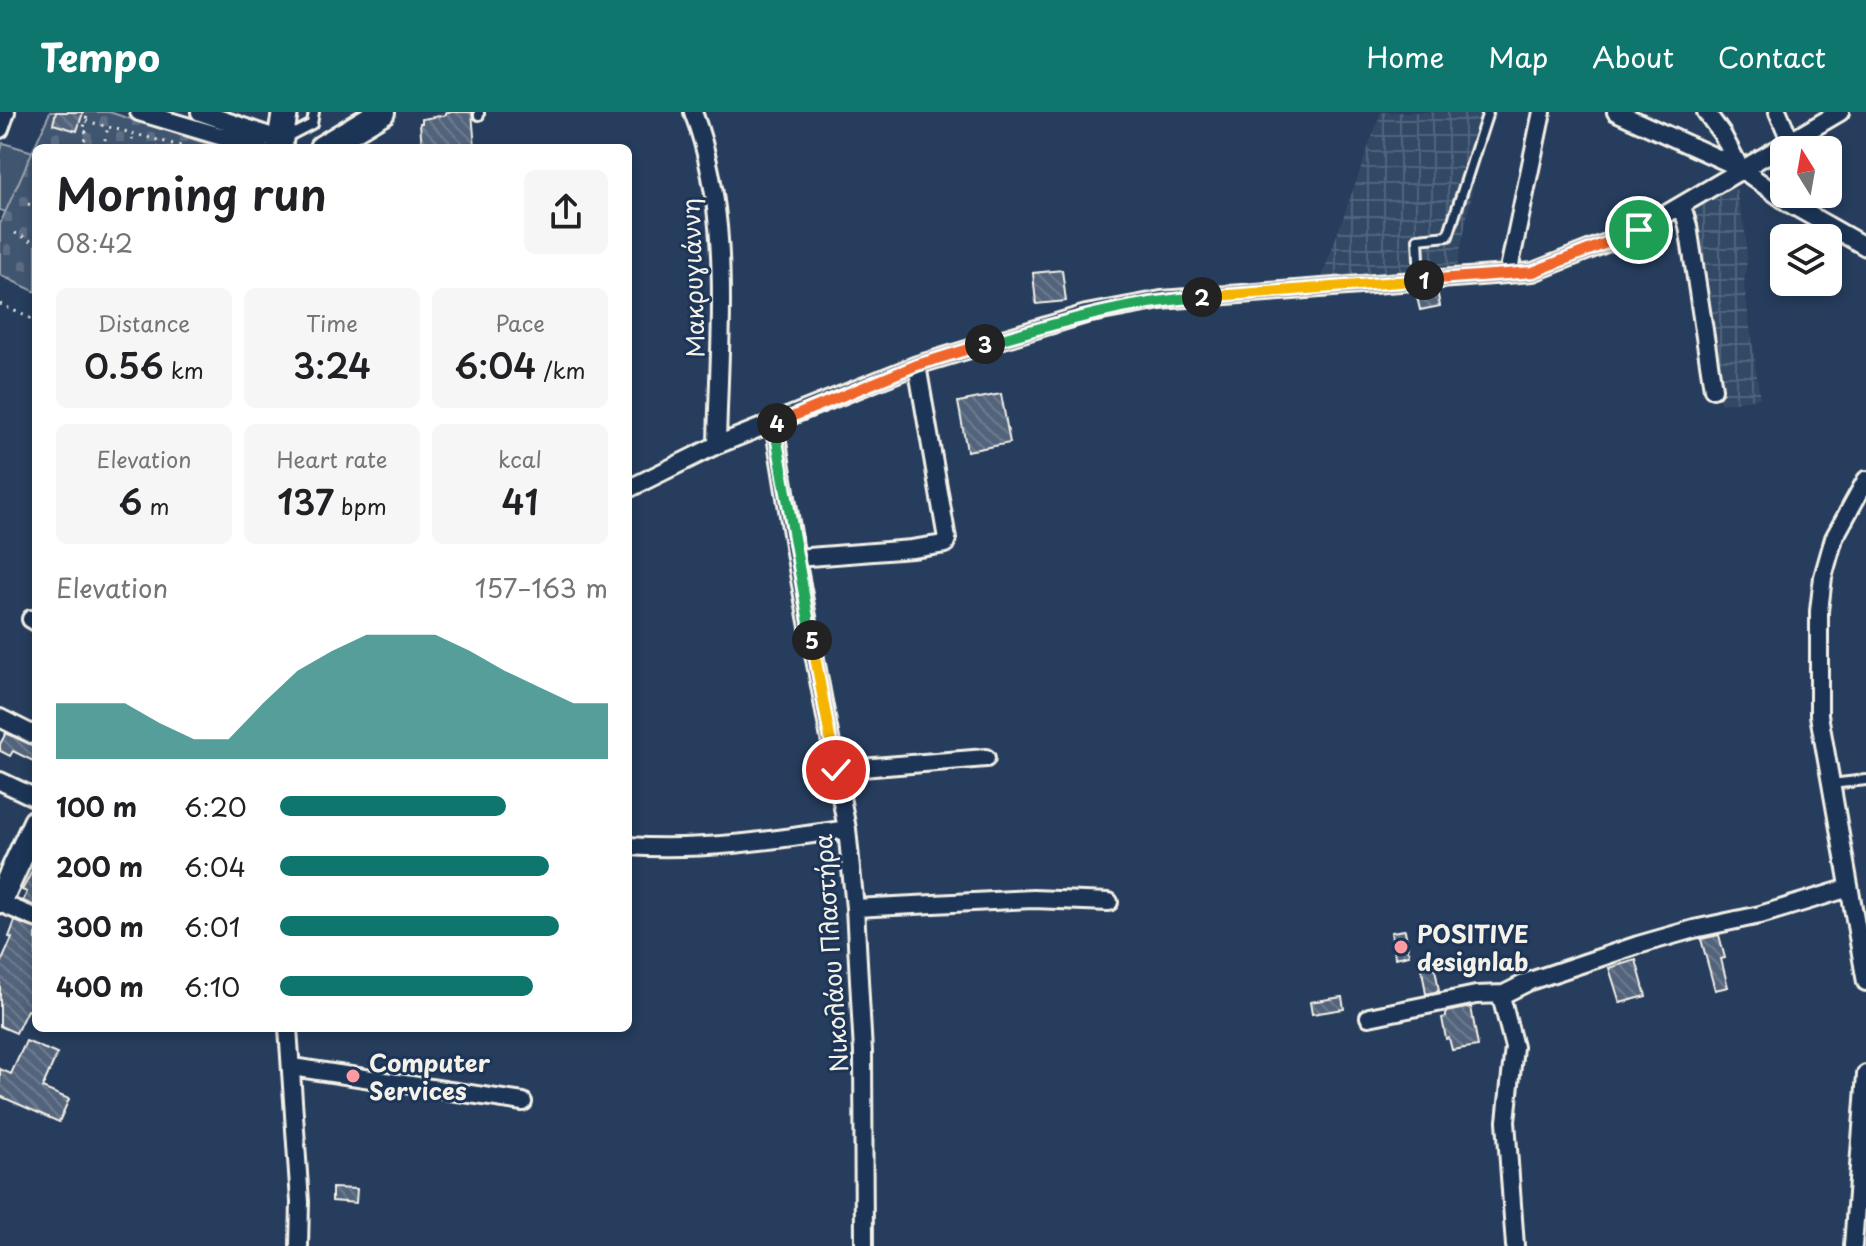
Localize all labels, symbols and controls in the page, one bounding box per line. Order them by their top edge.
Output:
text: Tempo [40,28,160,85]
text: Home [1366,35,1444,78]
text: Map [1488,35,1548,78]
text: About [1592,35,1674,78]
text: Contact [1718,35,1826,78]
north arrow [1770,136,1842,208]
map controls [1770,136,1842,296]
text: Morning run [56,160,327,226]
button: share [524,170,608,254]
pin [1605,196,1673,264]
street label: Μακρυγιάννη [671,197,713,359]
icon: arrive [1617,208,1661,252]
text: 08:42 [56,223,133,262]
button: layers [1770,224,1842,296]
pin: 1 [1404,260,1444,300]
text: 1 [1419,263,1429,296]
pin: 2 [1182,277,1222,317]
text: 2 [1194,280,1210,313]
text: Distance [98,306,190,339]
text: Time [306,306,358,339]
text: Pace [495,306,545,339]
pin: 3 [965,324,1005,364]
text: 3 [978,327,992,360]
text: 0.56 [84,339,164,391]
text: 3:24 [293,339,371,391]
text: 6:04 [454,339,536,391]
text: km [164,353,204,386]
text: /km [536,353,586,386]
pin: 4 [757,403,797,443]
text: 4 [770,406,784,439]
text: Elevation [97,442,191,475]
text: Heart rate [276,442,388,475]
text: kcal [498,442,542,475]
text: 6 [118,475,142,527]
text: 137 [277,475,334,527]
text: 41 [502,475,539,527]
text: m [142,489,170,522]
text: bpm [334,489,387,522]
text: Elevation [56,568,168,607]
text: 157–163 m [475,568,608,607]
pin: 5 [792,620,832,660]
text: 5 [805,623,819,656]
pin [802,736,870,804]
icon: check [814,748,858,792]
text: 100 m [56,787,137,826]
text: 6:20 [184,787,247,826]
street label: Νικολάου Πλαστήρα [804,833,856,1073]
text: 200 m [56,847,143,886]
text: 6:04 [184,847,246,886]
text: 300 m [56,907,144,946]
text: 6:01 [184,907,240,946]
place label: POSITIVE designlab [1417,915,1529,979]
marker: POSITIVE designlab [1392,938,1410,956]
text: 400 m [56,967,144,1006]
text: 6:10 [184,967,240,1006]
place label: Computer Services [369,1044,491,1108]
marker: Computer Services [344,1067,362,1085]

